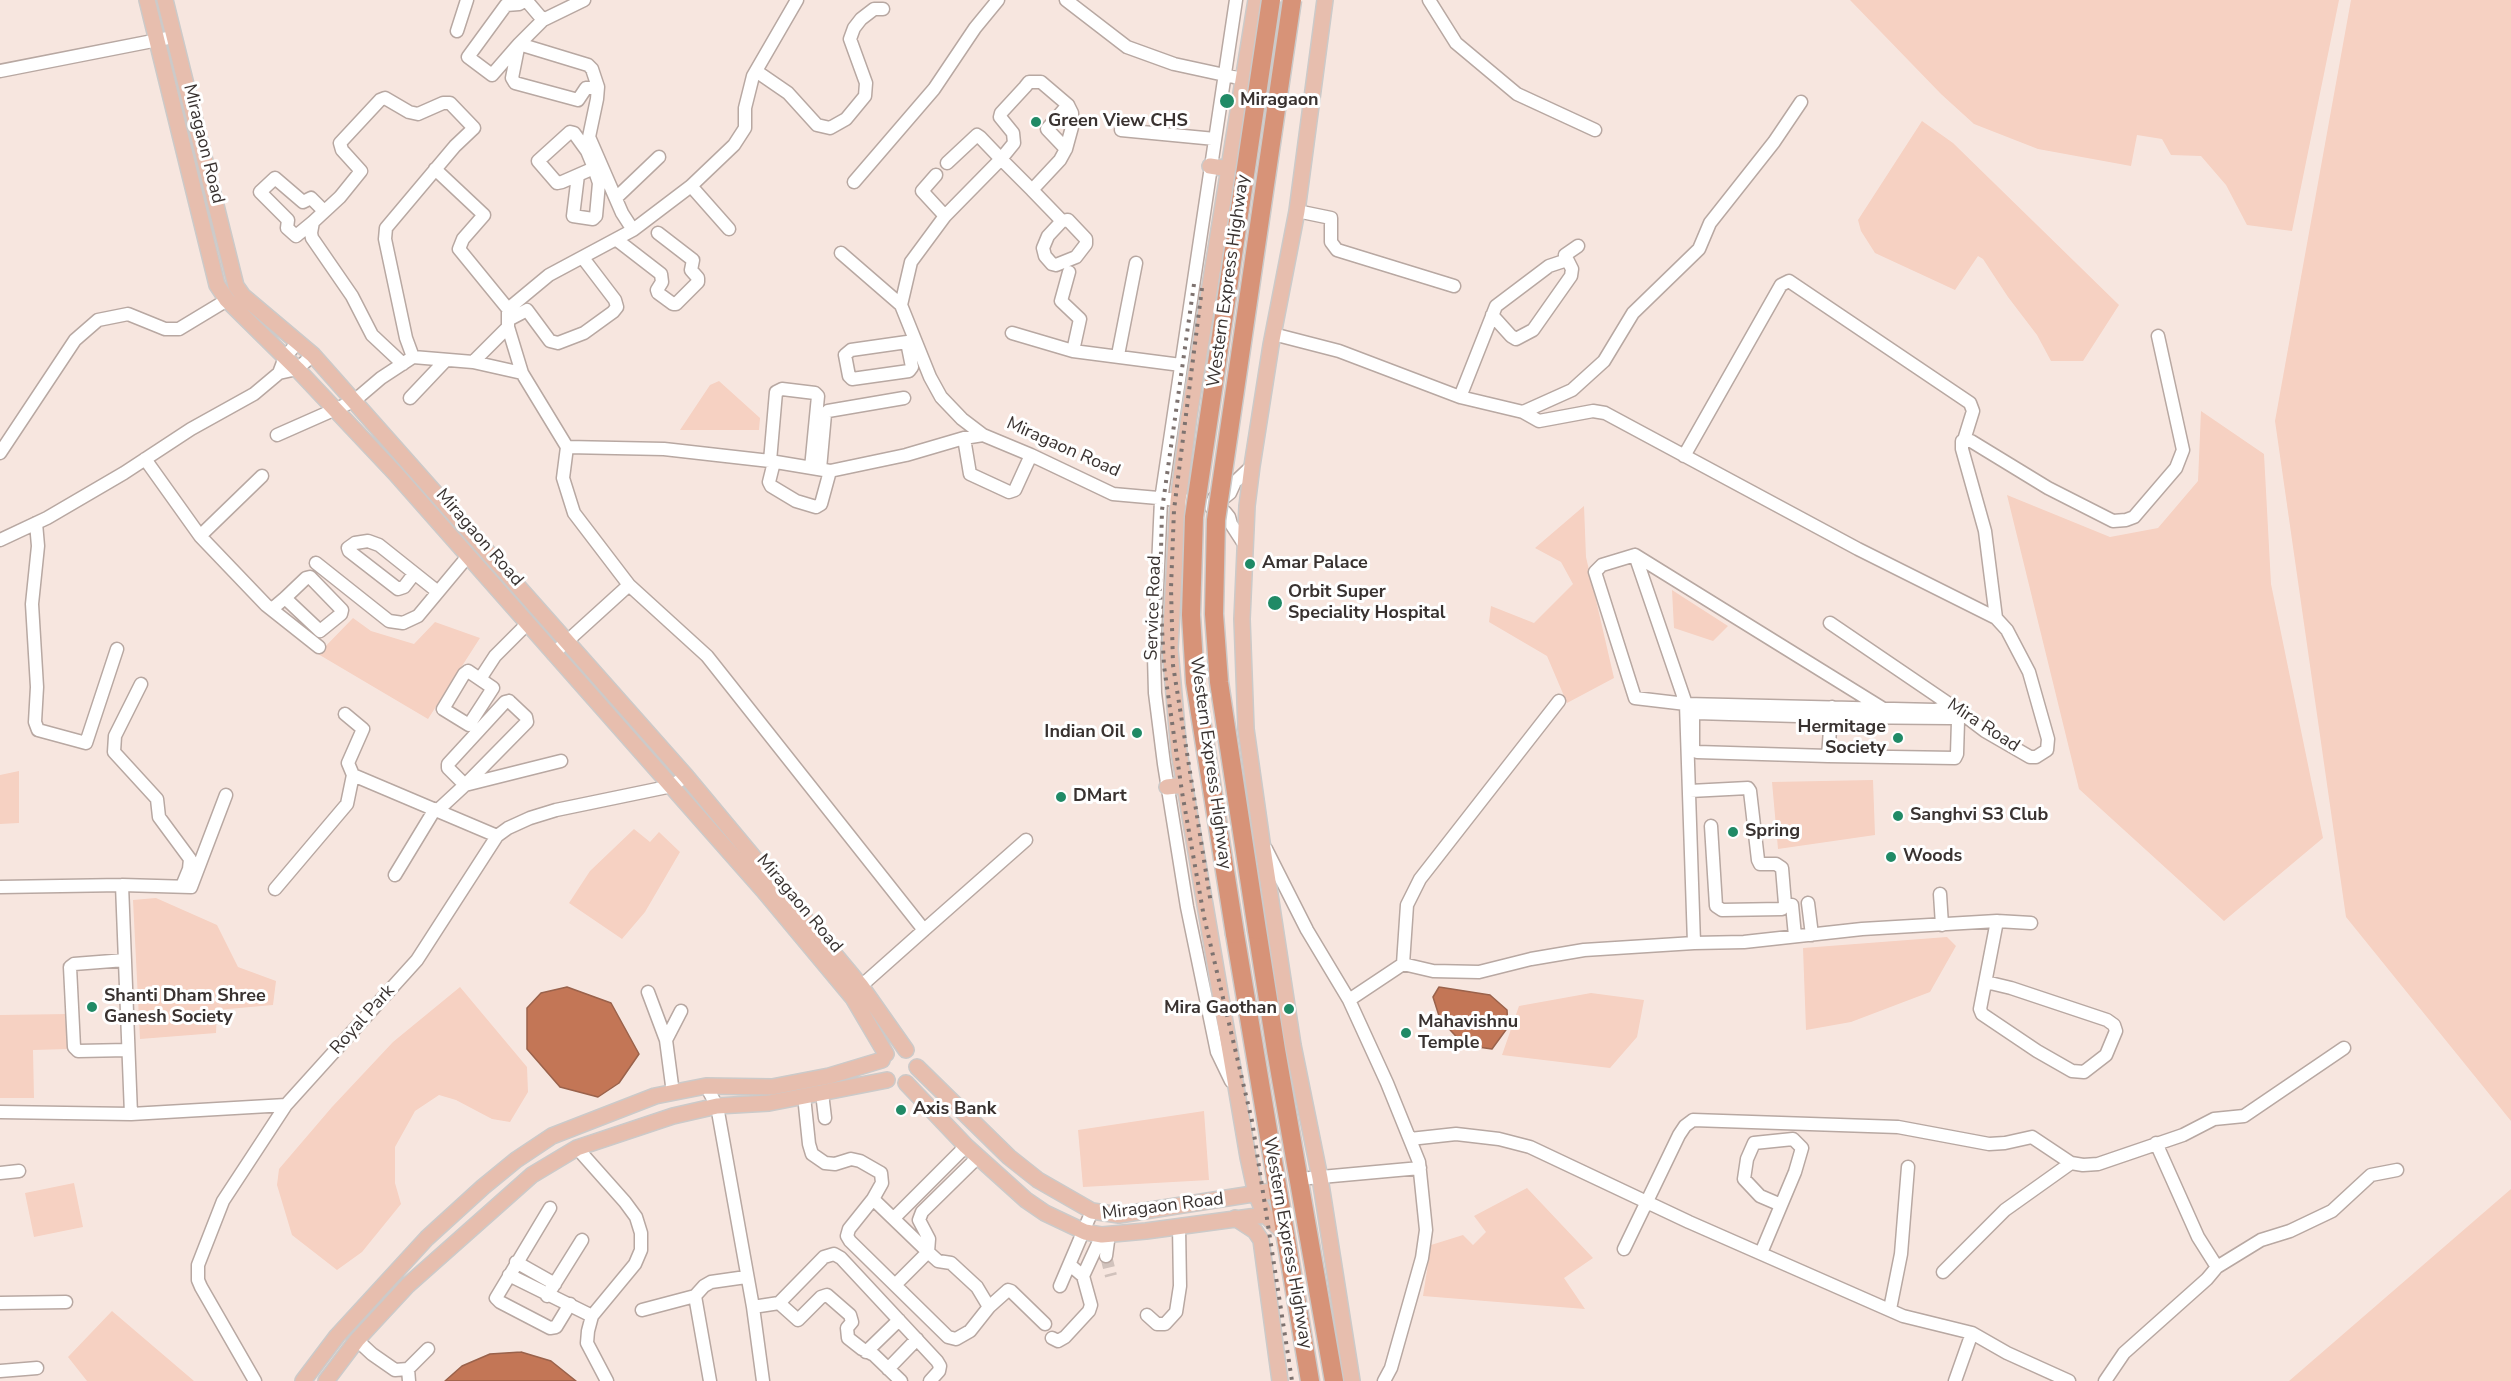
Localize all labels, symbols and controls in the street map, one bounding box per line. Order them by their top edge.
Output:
street label: Miragaon Road [178,82,228,206]
place label: Miragaon [1240,90,1319,112]
marker: Miragaon [1218,92,1236,110]
place label: Green View CHS [1048,111,1188,133]
marker: Green View CHS [1029,115,1043,129]
street label: Western Express Highway [1203,173,1255,389]
street label: Miragaon Road [1003,413,1123,483]
street label: Miragaon Road [431,485,527,591]
place label: Amar Palace [1262,553,1368,575]
street label: Service Road [1141,555,1167,661]
marker: Amar Palace [1243,557,1257,571]
place label: Orbit Super Speciality Hospital [1288,582,1446,624]
marker: Orbit Super Speciality Hospital [1266,594,1284,612]
street label: Western Express Highway [1184,655,1236,871]
street label: Mira Road [1943,695,2023,757]
place label: Hermitage Society [1798,717,1886,760]
place label: Indian Oil [1044,722,1125,744]
marker: Indian Oil [1130,726,1144,740]
marker: Hermitage Society [1891,731,1905,745]
place label: DMart [1073,786,1127,808]
marker: DMart [1054,790,1068,804]
place label: Sanghvi S3 Club [1910,805,2048,827]
marker: Sanghvi S3 Club [1891,809,1905,823]
place label: Spring [1745,821,1800,843]
marker: Spring [1726,825,1740,839]
place label: Woods [1903,846,1962,868]
street label: Miragaon Road [751,850,847,958]
marker: Woods [1884,850,1898,864]
street label: Royal Park [326,981,400,1059]
place label: Shanti Dham Shree Ganesh Society [104,986,266,1028]
place label: Mira Gaothan [1164,998,1277,1020]
marker: Shanti Dham Shree Ganesh Society [85,1000,99,1014]
marker: Mira Gaothan [1282,1002,1296,1016]
place label: Mahavishnu Temple [1418,1012,1518,1054]
marker: Mahavishnu Temple [1399,1026,1413,1040]
place label: Axis Bank [913,1099,996,1121]
marker: Axis Bank [894,1103,908,1117]
street label: Western Express Highway [1258,1136,1316,1350]
street label: Miragaon Road [1101,1189,1225,1225]

